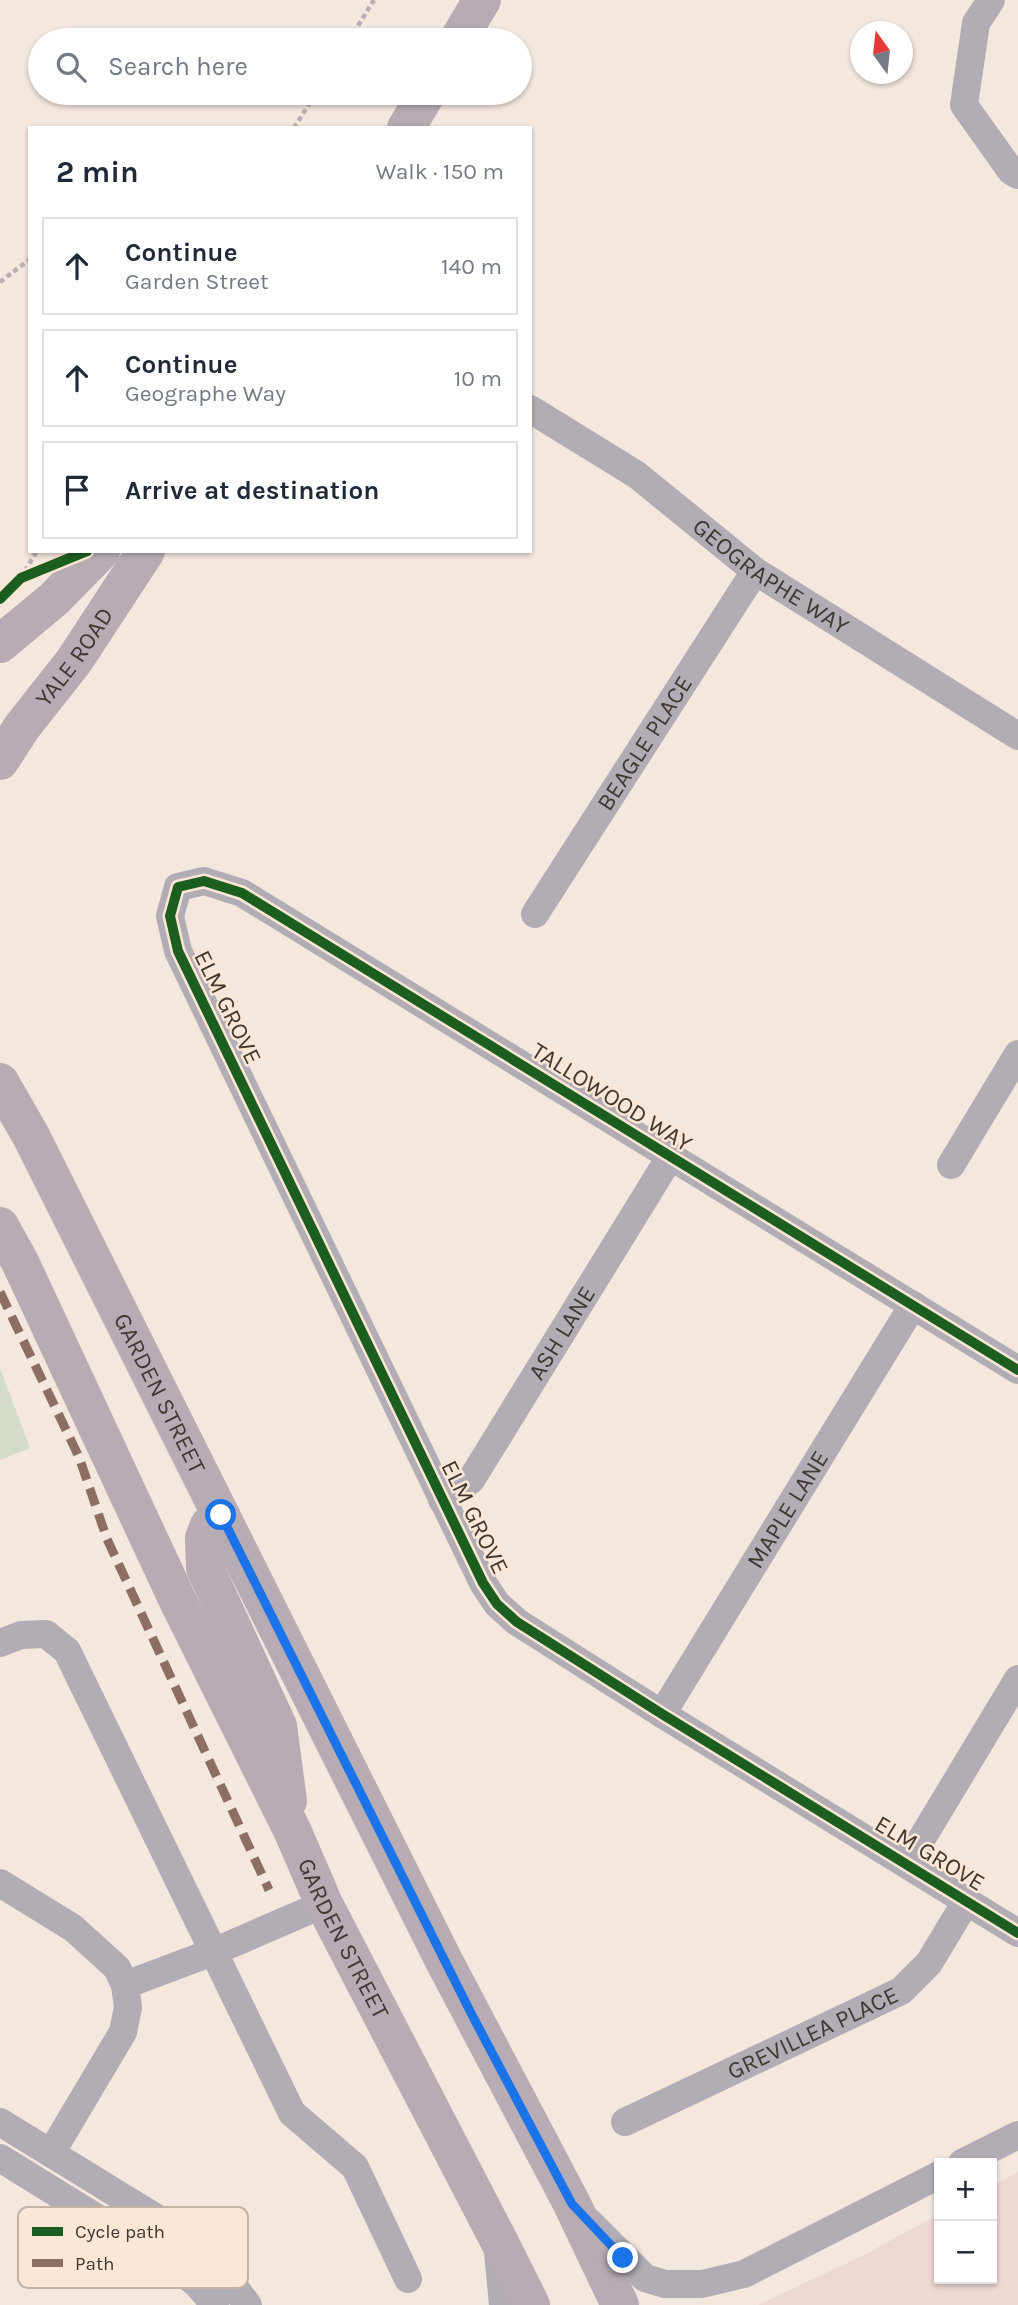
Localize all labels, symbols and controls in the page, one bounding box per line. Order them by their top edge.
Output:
north arrow [850,21,913,84]
search box [28,28,532,105]
icon: search [52,48,90,86]
text: Search here [108,51,248,82]
text: 2 min [56,154,139,190]
text: Walk · 150 m [376,158,504,185]
text: Continue [125,237,237,268]
icon: ahead [58,247,96,285]
text: 140 m [441,253,502,280]
text: Garden Street [125,268,269,295]
text: Continue [125,349,237,380]
icon: ahead [58,359,96,397]
text: 10 m [454,365,502,392]
text: Geographe Way [125,380,286,407]
icon: arrive [58,471,96,509]
text: Arrive at destination [125,475,379,506]
street label: GEOGRAPHE WAY [687,512,854,640]
street label: YALE ROAD [29,602,119,712]
street label: BEAGLE PLACE [591,670,698,816]
street label: ELM GROVE [188,946,268,1068]
street label: TALLOWOOD WAY [527,1036,697,1158]
street label: ASH LANE [522,1281,601,1385]
street label: GARDEN STREET [108,1308,212,1478]
street label: MAPLE LANE [741,1446,834,1573]
street label: ELM GROVE [435,1456,515,1578]
route start [205,1499,236,1530]
street label: ELM GROVE [870,1809,990,1897]
street label: GARDEN STREET [292,1854,395,2023]
street label: GREVILLEA PLACE [723,1980,903,2085]
map controls [934,2158,997,2284]
button: + [934,2158,997,2221]
legend [18,2207,248,2288]
text: Cycle path [75,2221,165,2243]
button: − [934,2221,997,2284]
route end [607,2242,638,2273]
text: Path [75,2253,115,2275]

